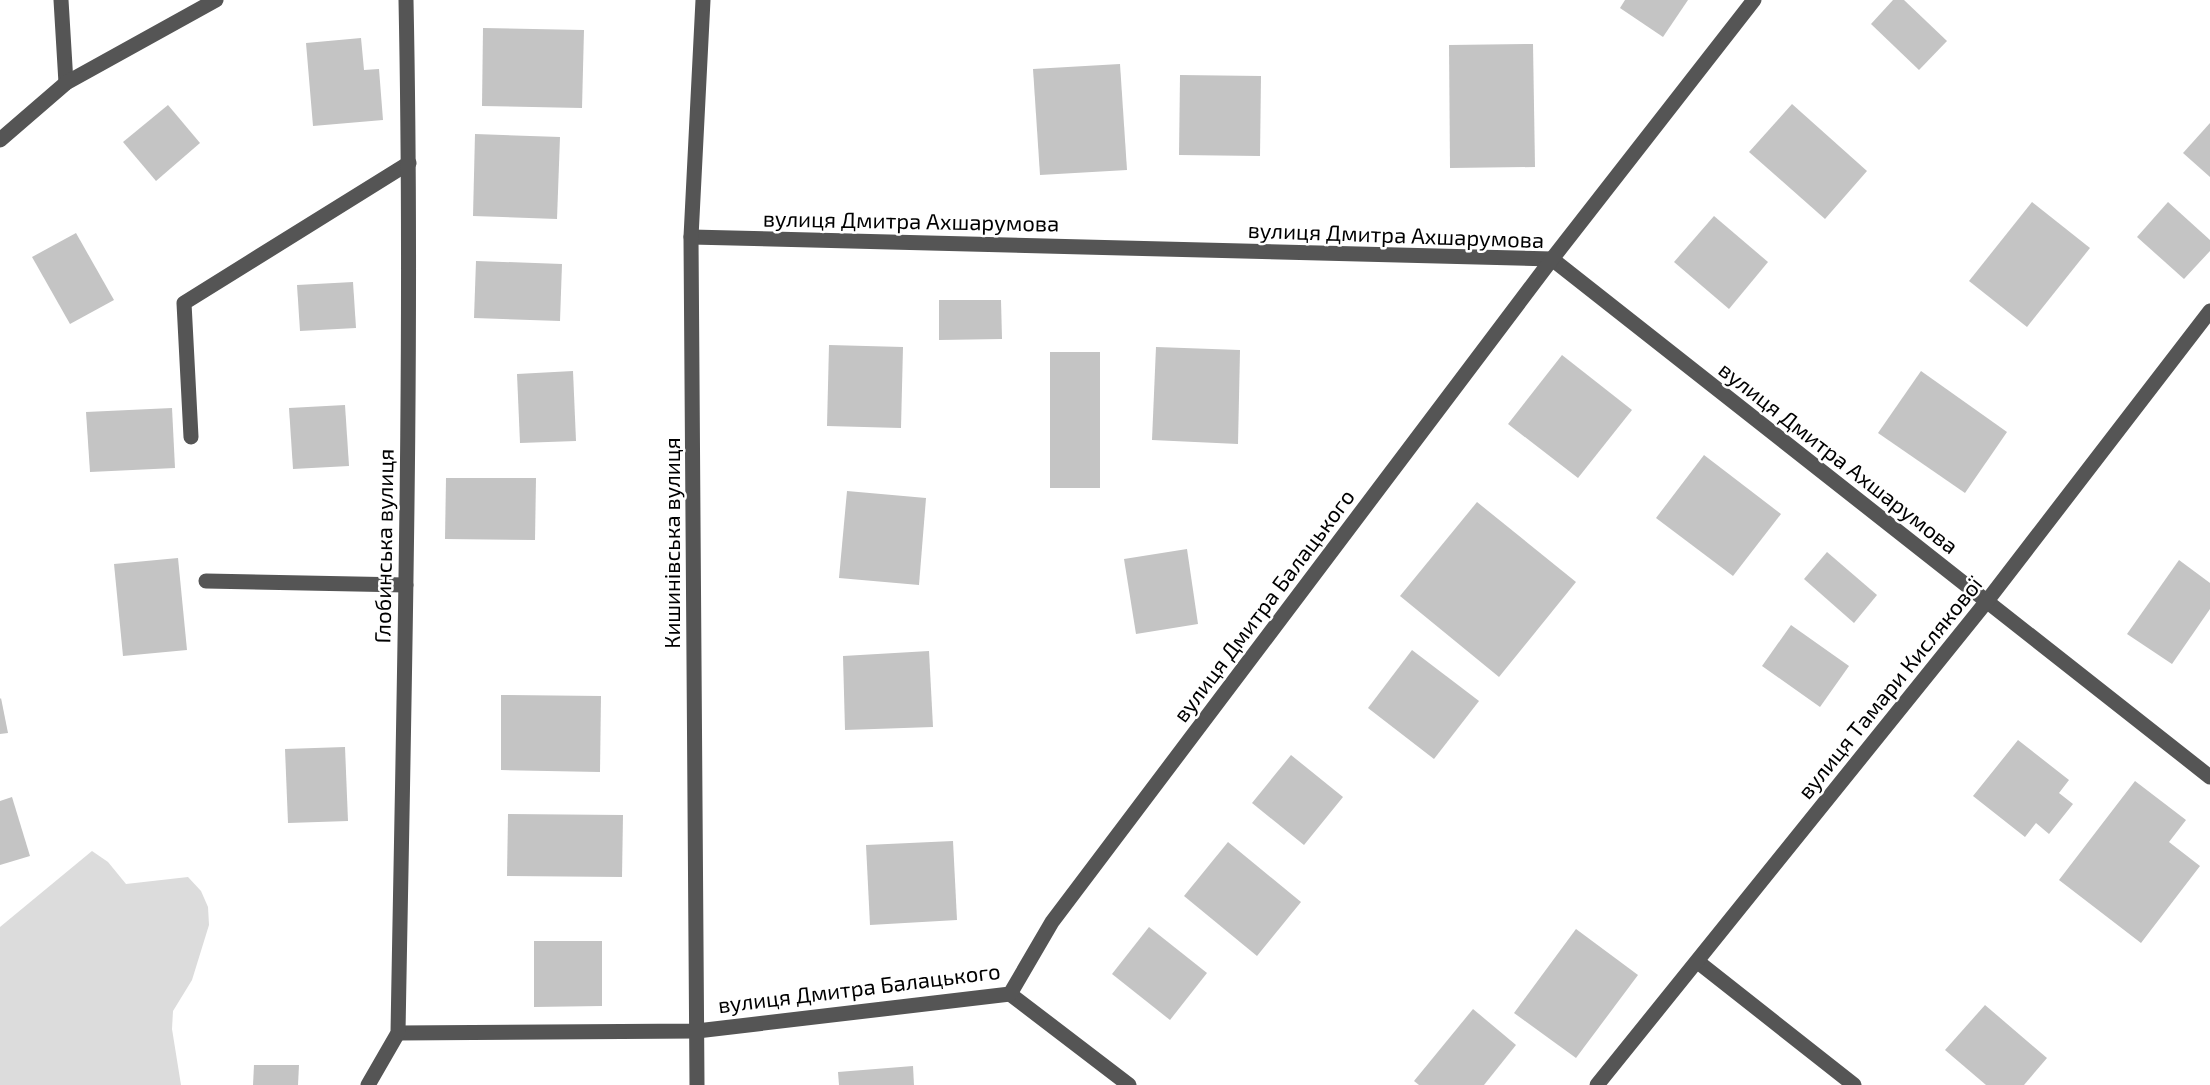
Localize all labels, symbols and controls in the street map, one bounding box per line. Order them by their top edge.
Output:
street label: вулиця Дмитра Ахшарумова [763,204,1059,237]
street label: вулиця Дмитра Ахшарумова [1247,216,1545,253]
street label: вулиця Дмитра Ахшарумова [1714,356,1964,559]
street label: Кишинівська вулиця [658,437,685,649]
street label: Глобинська вулиця [368,448,399,644]
street label: вулиця Дмитра Балацького [1167,484,1360,727]
street label: вулиця Тамари Кислякової [1791,570,1988,804]
street label: вулиця Дмитра Балацького [716,957,1002,1018]

